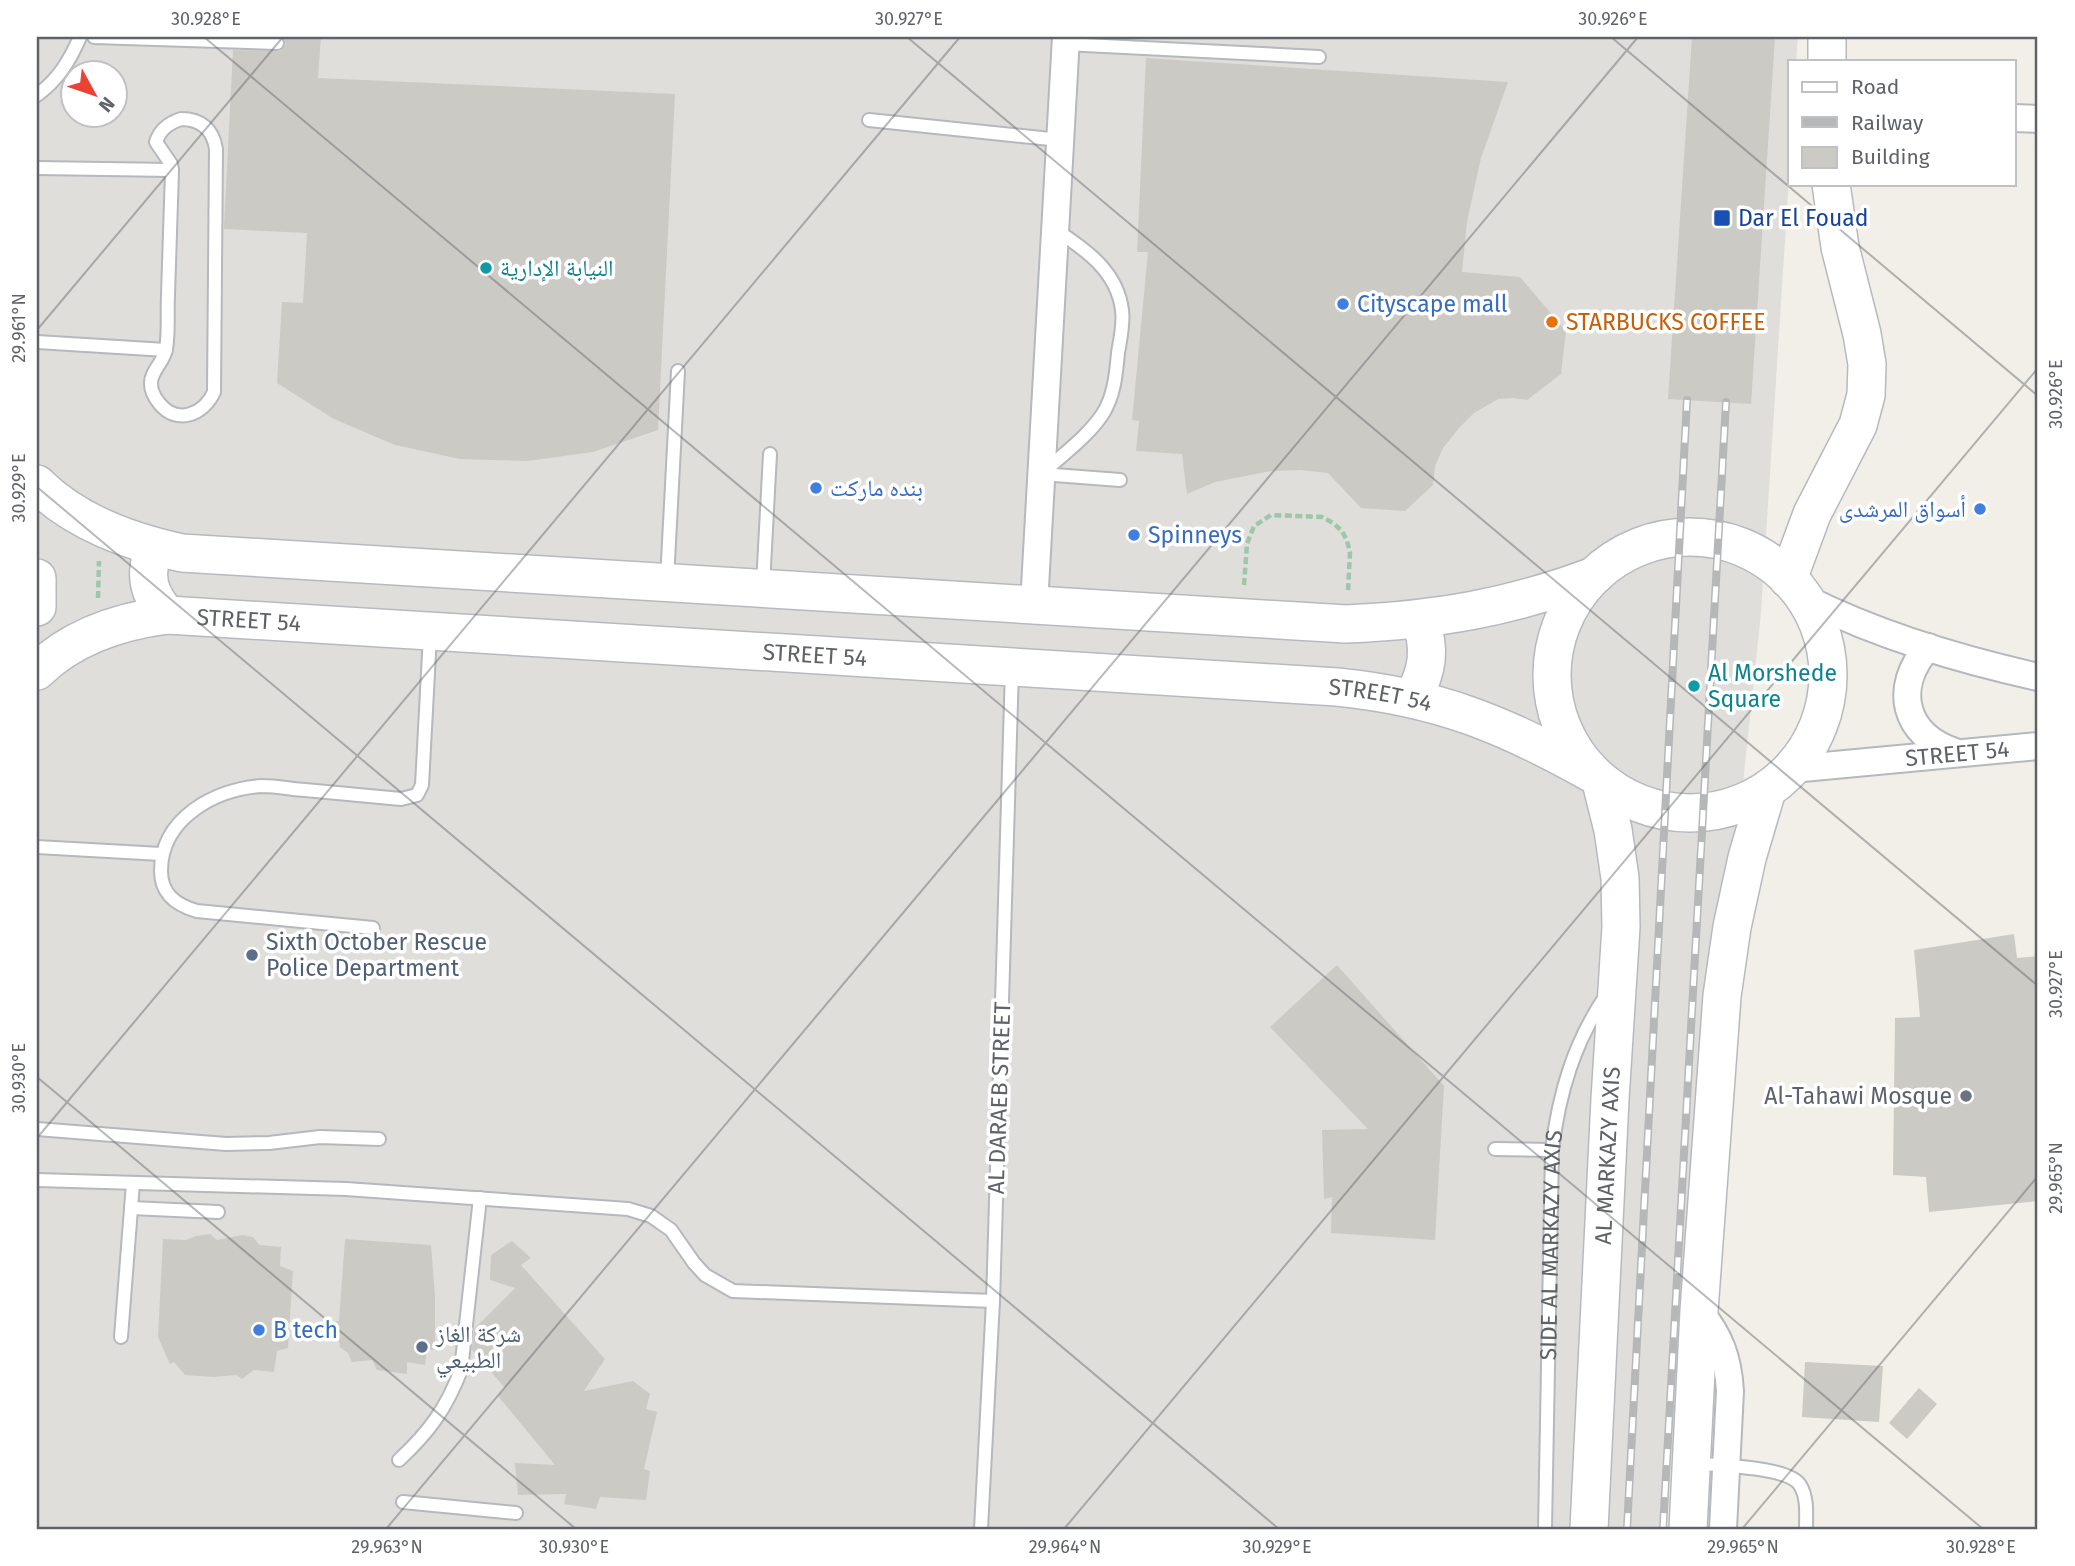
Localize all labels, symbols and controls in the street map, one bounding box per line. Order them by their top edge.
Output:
text: 30.928°E [171,8,241,30]
text: 30.927°E [875,8,943,30]
text: 30.926°E [1578,8,1648,30]
north arrow [60,60,130,130]
legend [1788,60,2016,186]
text: Road [1851,74,1899,100]
text: N [94,92,120,117]
text: Railway [1851,110,1924,136]
text: Building [1851,144,1930,170]
place label: Dar El Fouad [1738,204,1869,232]
marker: Dar El Fouad [1712,208,1732,228]
place label: النيابة الإدارية [500,254,614,282]
marker: النيابة الإدارية [478,260,494,276]
place label: Cityscape mall [1357,290,1508,318]
text: 29.961°N [8,293,30,363]
marker: Cityscape mall [1335,296,1351,312]
place label: STARBUCKS COFFEE [1566,308,1765,336]
marker: STARBUCKS COFFEE [1544,314,1560,330]
text: 30.926°E [2045,359,2067,429]
text: 30.929°E [8,453,30,523]
place label: بنده ماركت [830,474,923,502]
marker: بنده ماركت [808,480,824,496]
place label: أسواق المرشدى [1839,495,1966,523]
marker: أسواق المرشدى [1972,501,1988,517]
place label: Spinneys [1148,521,1242,549]
marker: Spinneys [1126,527,1142,543]
street label: STREET 54 [196,603,302,637]
street label: STREET 54 [762,638,868,672]
place label: Al Morshede Square [1708,659,1837,713]
street label: STREET 54 [1328,673,1435,717]
marker: Al Morshede Square [1686,678,1702,694]
street label: STREET 54 [1904,735,2010,772]
place label: Sixth October Rescue Police Department [266,928,487,982]
marker: Sixth October Rescue Police Department [244,947,260,963]
text: 30.927°E [2045,950,2067,1018]
street label: AL DARAEB STREET [982,1001,1016,1195]
text: 30.930°E [8,1043,30,1113]
street label: AL MARKAZY AXIS [1589,1066,1626,1245]
place label: Al-Tahawi Mosque [1764,1082,1952,1110]
marker: Al-Tahawi Mosque [1958,1088,1974,1104]
street label: SIDE AL MARKAZY AXIS [1534,1128,1569,1361]
text: 29.965°N [2045,1142,2067,1214]
place label: B tech [273,1316,338,1344]
place label: شركة الغاز الطبيعي [435,1320,521,1379]
marker: B tech [251,1322,267,1338]
marker: شركة الغاز الطبيعي [414,1339,430,1355]
text: 29.963°N [351,1536,423,1558]
text: 30.930°E [539,1536,609,1558]
text: 29.964°N [1029,1536,1101,1558]
text: 30.929°E [1242,1536,1312,1558]
text: 29.965°N [1707,1536,1779,1558]
text: 30.928°E [1946,1536,2016,1558]

